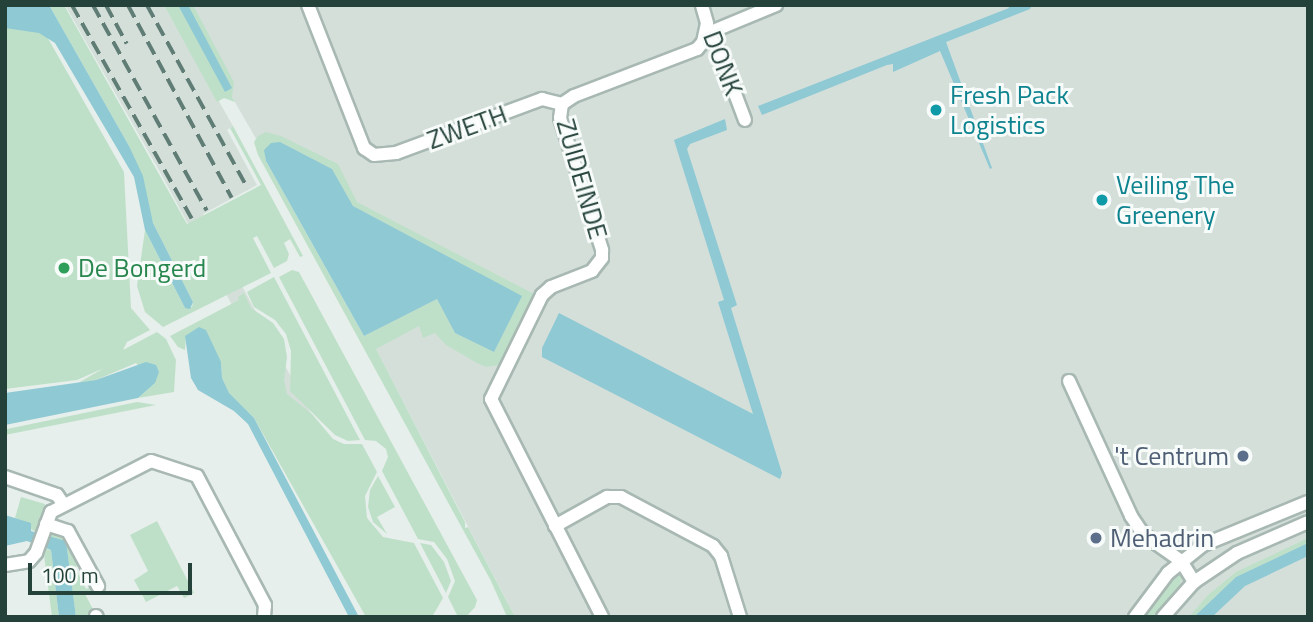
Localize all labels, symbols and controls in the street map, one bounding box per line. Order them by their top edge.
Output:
street label: DONK [697,26,749,100]
place label: Fresh Pack Logistics [950,79,1069,140]
street label: ZWETH [423,98,511,156]
marker: Fresh Pack Logistics [928,102,944,118]
street label: ZUIDEINDE [550,115,614,243]
place label: Veiling The Greenery [1116,169,1235,230]
marker: Veiling The Greenery [1094,192,1110,208]
place label: De Bongerd [78,252,206,284]
marker: De Bongerd [56,260,72,276]
place label: 't Centrum [1114,440,1229,472]
marker: 't Centrum [1235,448,1251,464]
place label: Mehadrin [1110,522,1214,554]
marker: Mehadrin [1088,530,1104,546]
scale bar [32,548,196,592]
text: 100 m [41,559,98,591]

